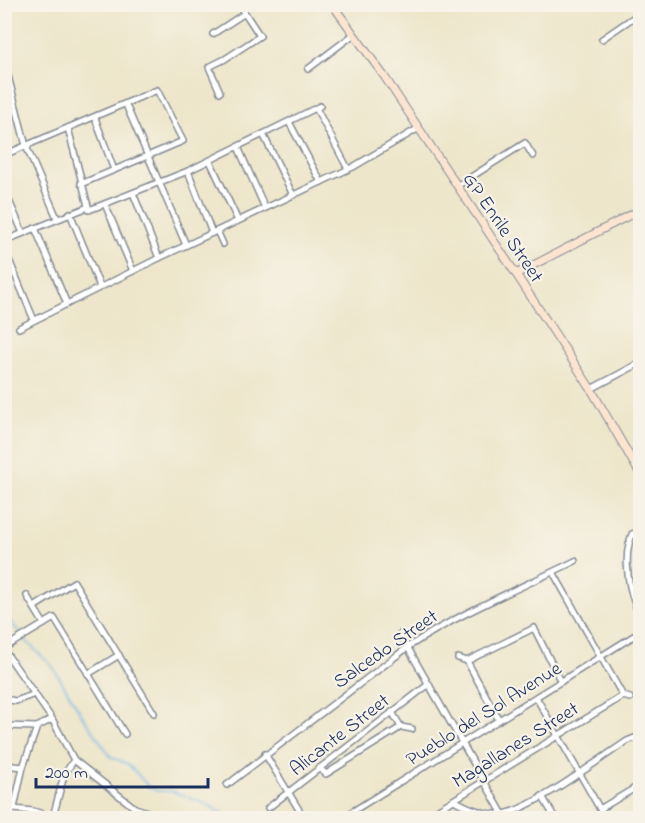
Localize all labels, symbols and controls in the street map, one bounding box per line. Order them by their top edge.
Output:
street label: GP Enrile Street [454,167,550,290]
street label: Salcedo Street [328,603,445,697]
street label: Pueblo del Sol Avenue [401,655,568,775]
street label: Alicante Street [284,687,397,784]
street label: Magallanes Street [447,695,586,798]
scale bar [36,751,208,789]
text: 200 m [45,761,88,787]

